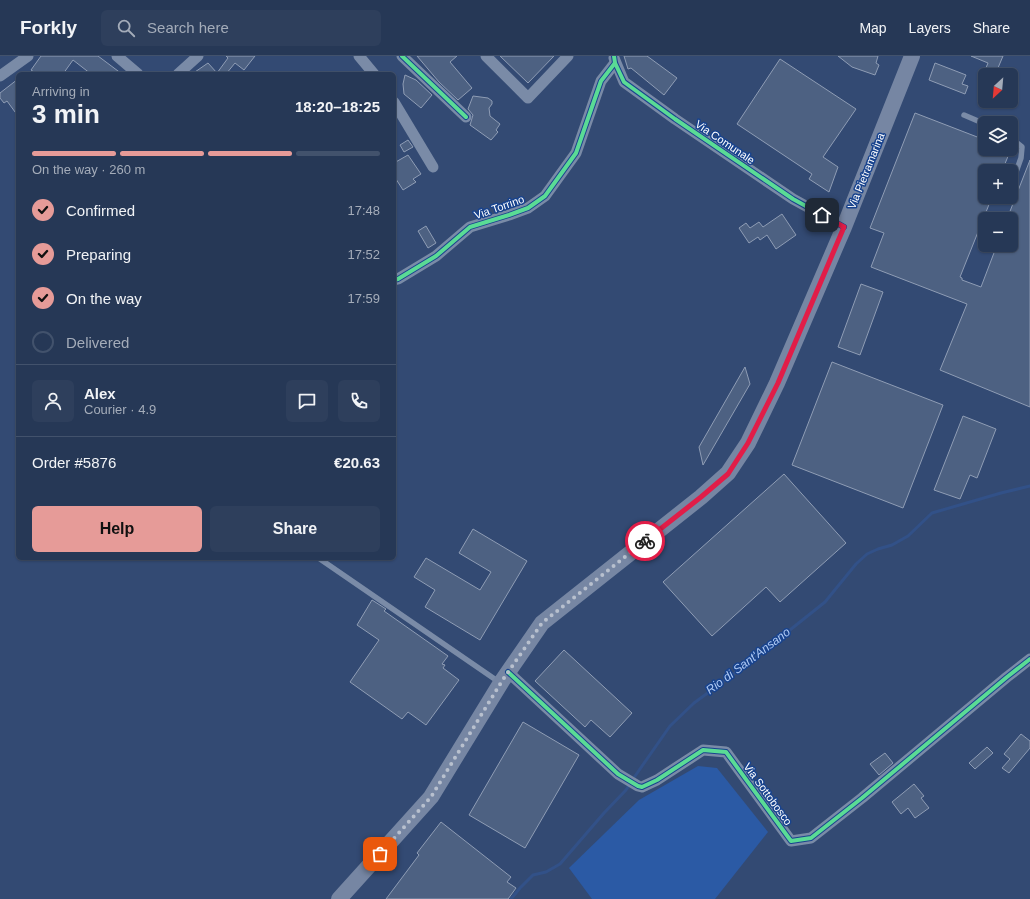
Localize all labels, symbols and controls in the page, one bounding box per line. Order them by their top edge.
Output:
search box [101,10,381,46]
text: Forkly [20,17,77,38]
icon: search [115,17,137,39]
text: Search here [147,19,229,36]
text: Map [859,20,887,36]
text: Layers [909,20,951,36]
text: Share [973,20,1010,36]
north arrow [978,68,1018,108]
map controls [978,68,1018,252]
text: Arriving in [32,84,90,99]
text: 18:20–18:25 [295,98,380,115]
text: 3 min [32,99,100,129]
button: layers [978,116,1018,156]
street label: Via Comunale [693,118,757,166]
street label: Via Pietramarina [845,130,887,211]
text: On the way · 260 m [32,162,145,177]
button: + [978,164,1018,204]
street label: Via Torrino [472,193,526,221]
pin [805,198,839,232]
icon: check [32,199,54,221]
text: Confirmed [66,202,135,219]
text: 17:48 [347,203,380,218]
icon: home [811,204,833,226]
button: − [978,212,1018,252]
icon: check [32,243,54,265]
text: Preparing [66,246,131,263]
text: 17:52 [347,247,380,262]
icon: check [32,287,54,309]
text: On the way [66,290,142,307]
text: 17:59 [347,291,380,306]
text: Delivered [66,334,129,351]
button: person [32,380,74,422]
button: chat [286,380,328,422]
button: phone [338,380,380,422]
text: Alex [84,385,116,402]
text: Courier · 4.9 [84,402,156,417]
text: Order #5876 [32,454,116,471]
text: €20.63 [334,454,380,471]
button: Help [32,506,202,552]
button: Share [210,506,380,552]
courier [625,521,665,561]
icon: bike [634,530,656,552]
water label: Rio di Sant'Ansano [703,625,793,697]
street label: Via Sottobosco [741,761,795,827]
pin [363,837,397,871]
icon: bag [369,843,391,865]

